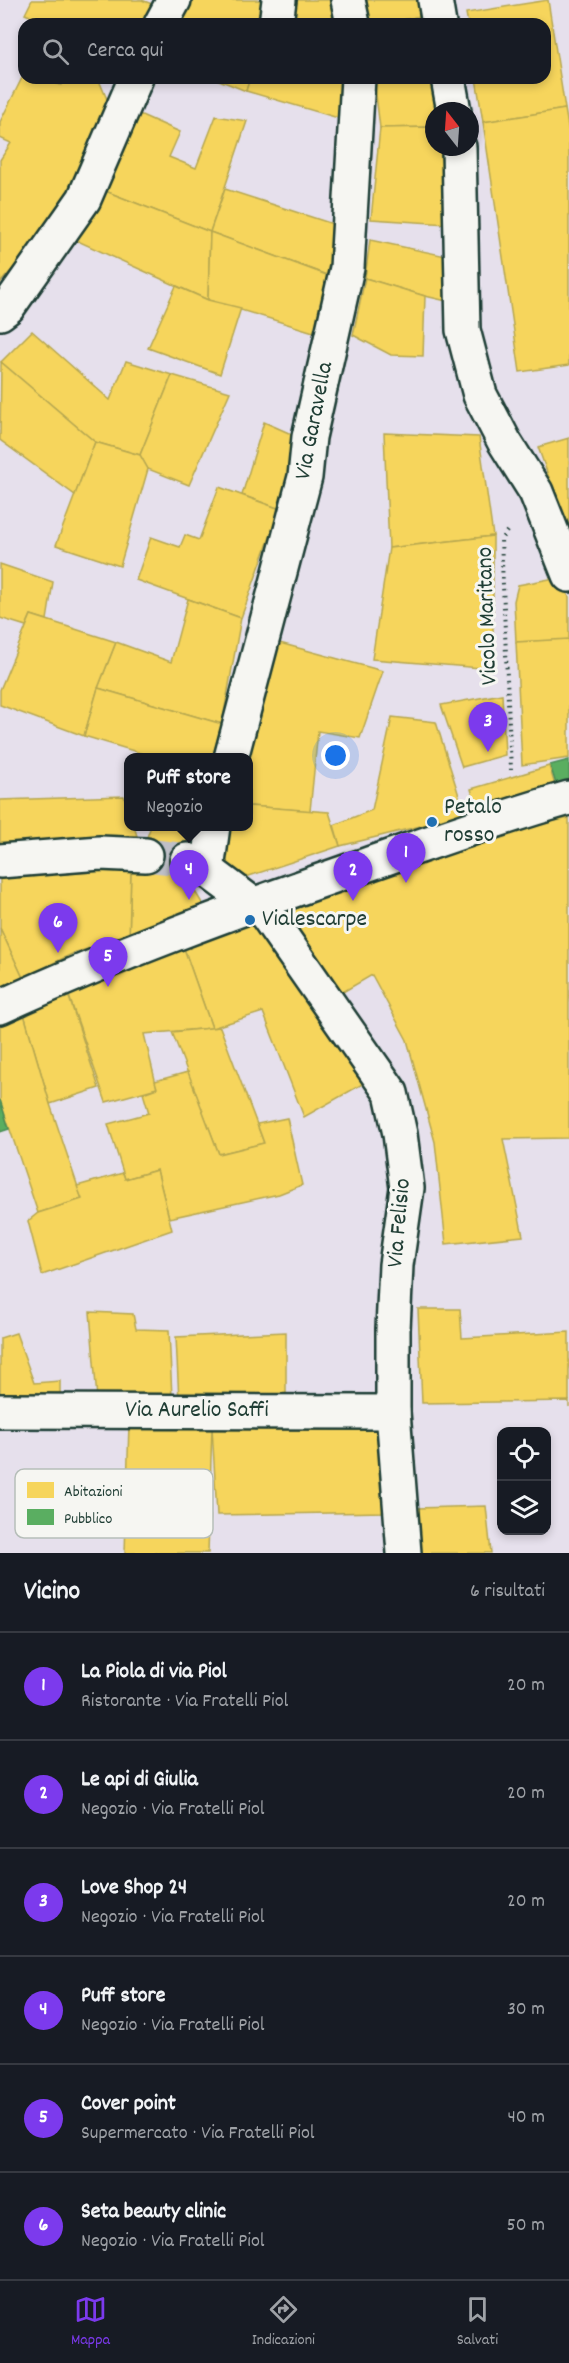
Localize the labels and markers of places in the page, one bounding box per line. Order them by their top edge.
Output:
pin: 3 [468,702,508,752]
place label: Petalo rosso [444,791,502,853]
marker: Petalo rosso [425,815,439,829]
pin: 1 [386,834,426,883]
pin: 4 [170,850,208,900]
pin: 2 [334,852,372,901]
place label: Vialescarpe [262,903,367,937]
pin: 6 [38,904,78,953]
marker: Vialescarpe [243,913,257,927]
pin: 5 [88,938,128,987]

